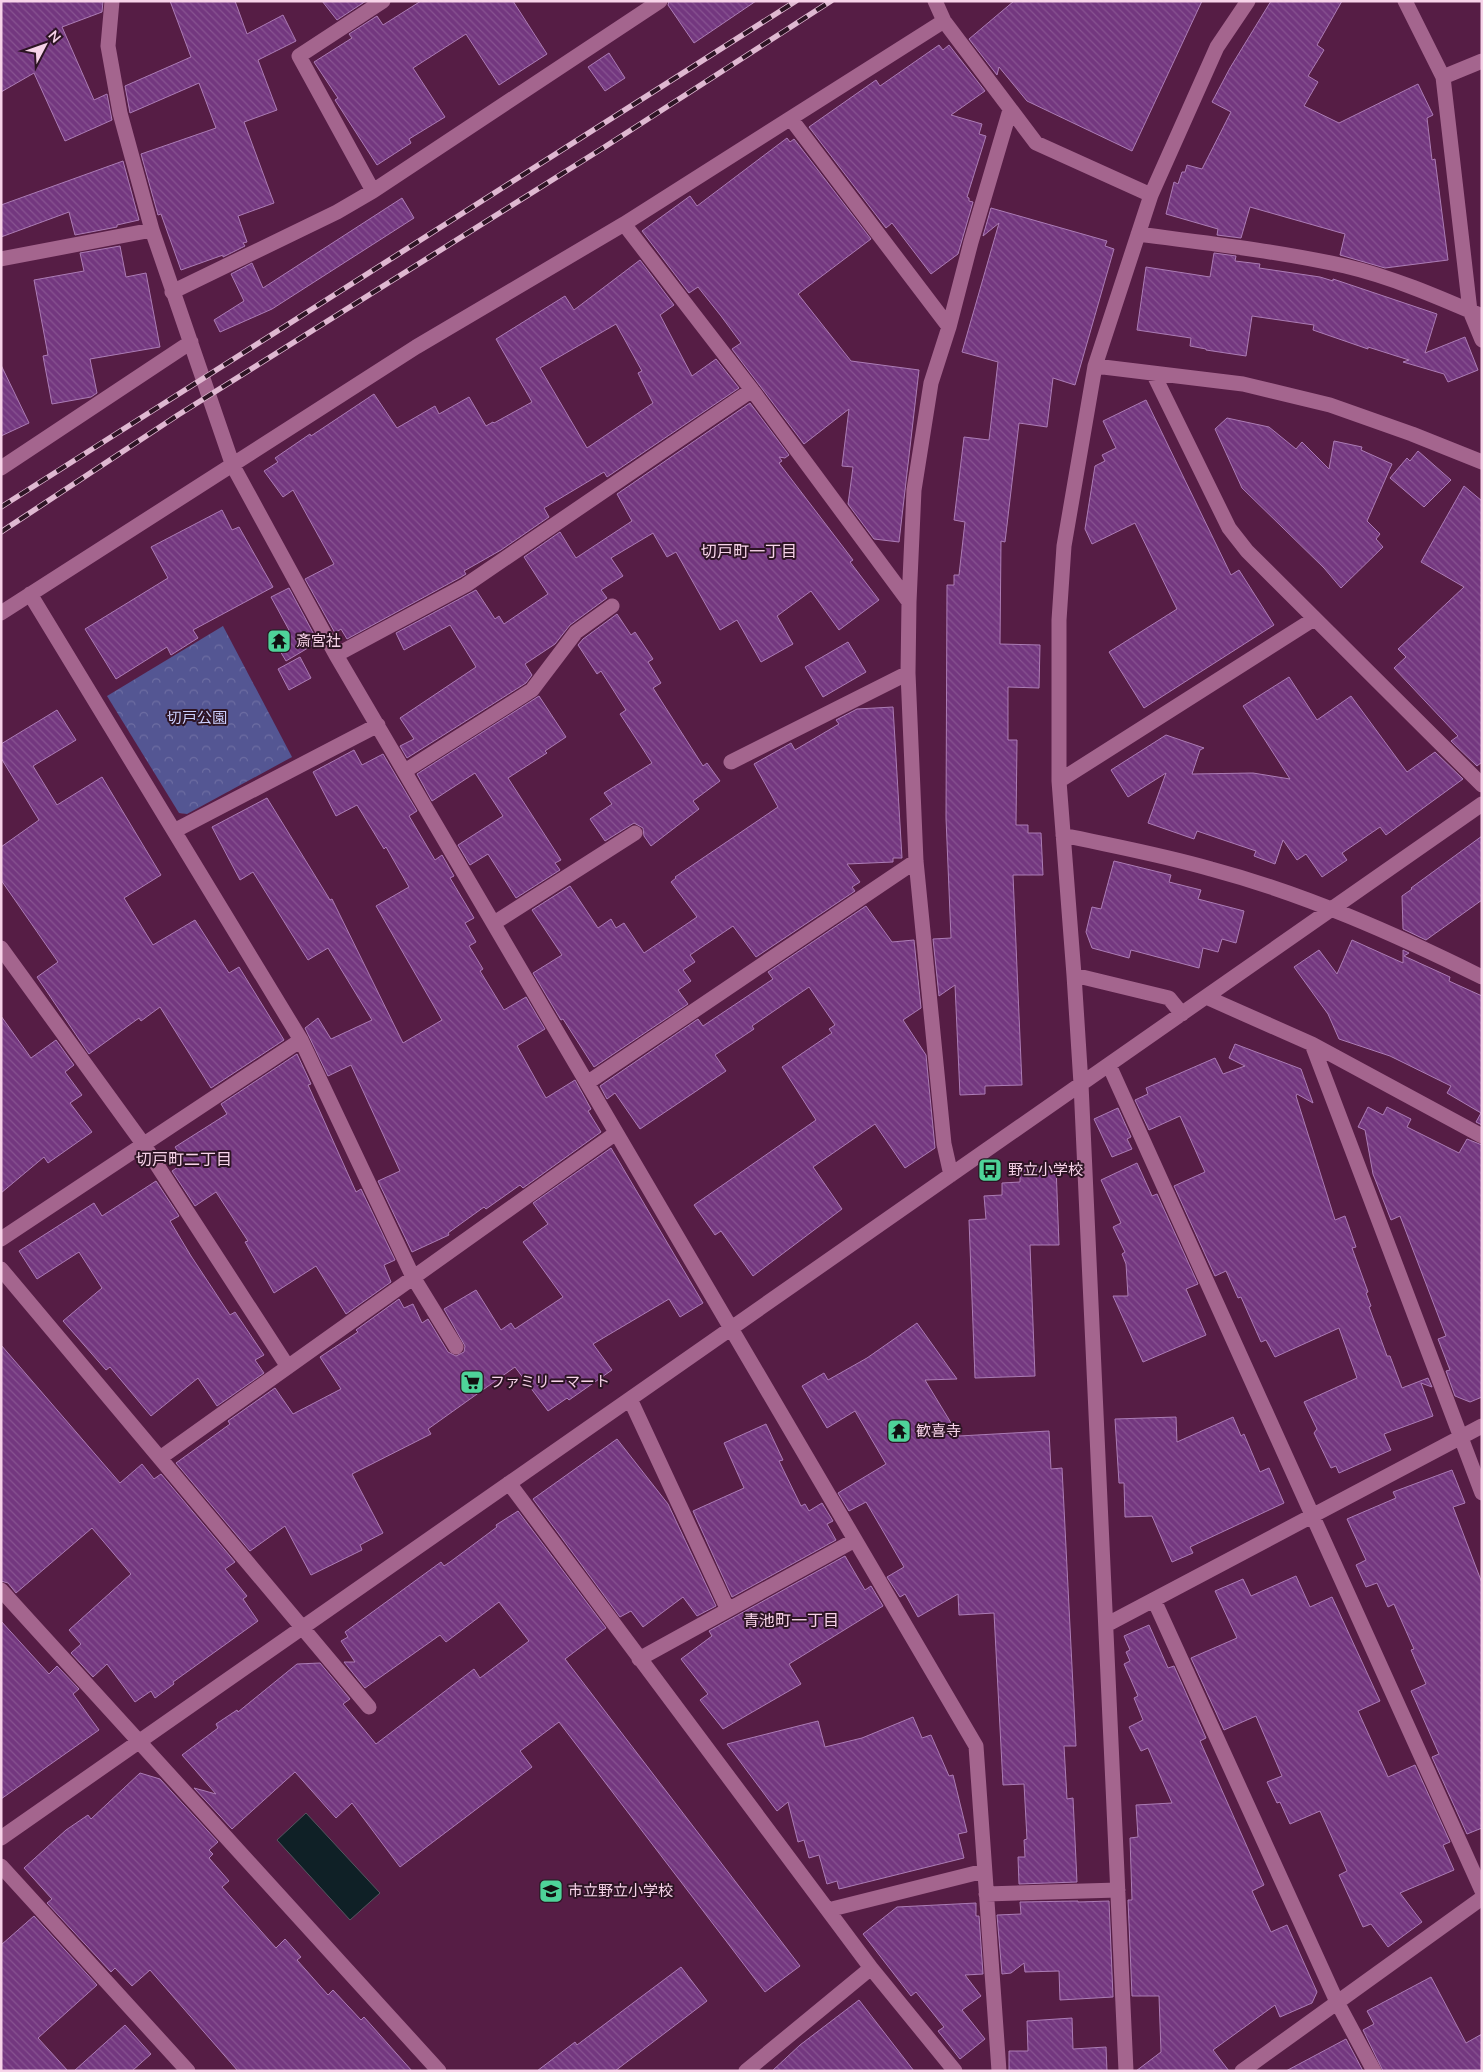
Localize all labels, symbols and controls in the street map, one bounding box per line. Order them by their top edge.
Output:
north arrow [20,20,70,70]
text: N [45,27,65,46]
district label: 切戸町一丁目 [701,541,797,561]
temple icon: 斎宮社 [266,628,292,654]
place label: 斎宮社 [296,631,341,650]
park label: 切戸公園 [167,708,227,727]
district label: 切戸町二丁目 [136,1149,232,1169]
bus stop icon: 野立小学校 [977,1157,1003,1183]
place label: 野立小学校 [1008,1160,1083,1179]
supermarket icon: ファミリーマート [459,1369,485,1395]
place label: ファミリーマート [490,1372,610,1391]
temple icon: 歓喜寺 [886,1418,912,1444]
place label: 歓喜寺 [916,1421,961,1440]
district label: 青池町一丁目 [743,1610,839,1630]
school or university icon: 市立野立小学校 [538,1878,564,1904]
place label: 市立野立小学校 [568,1881,673,1900]

